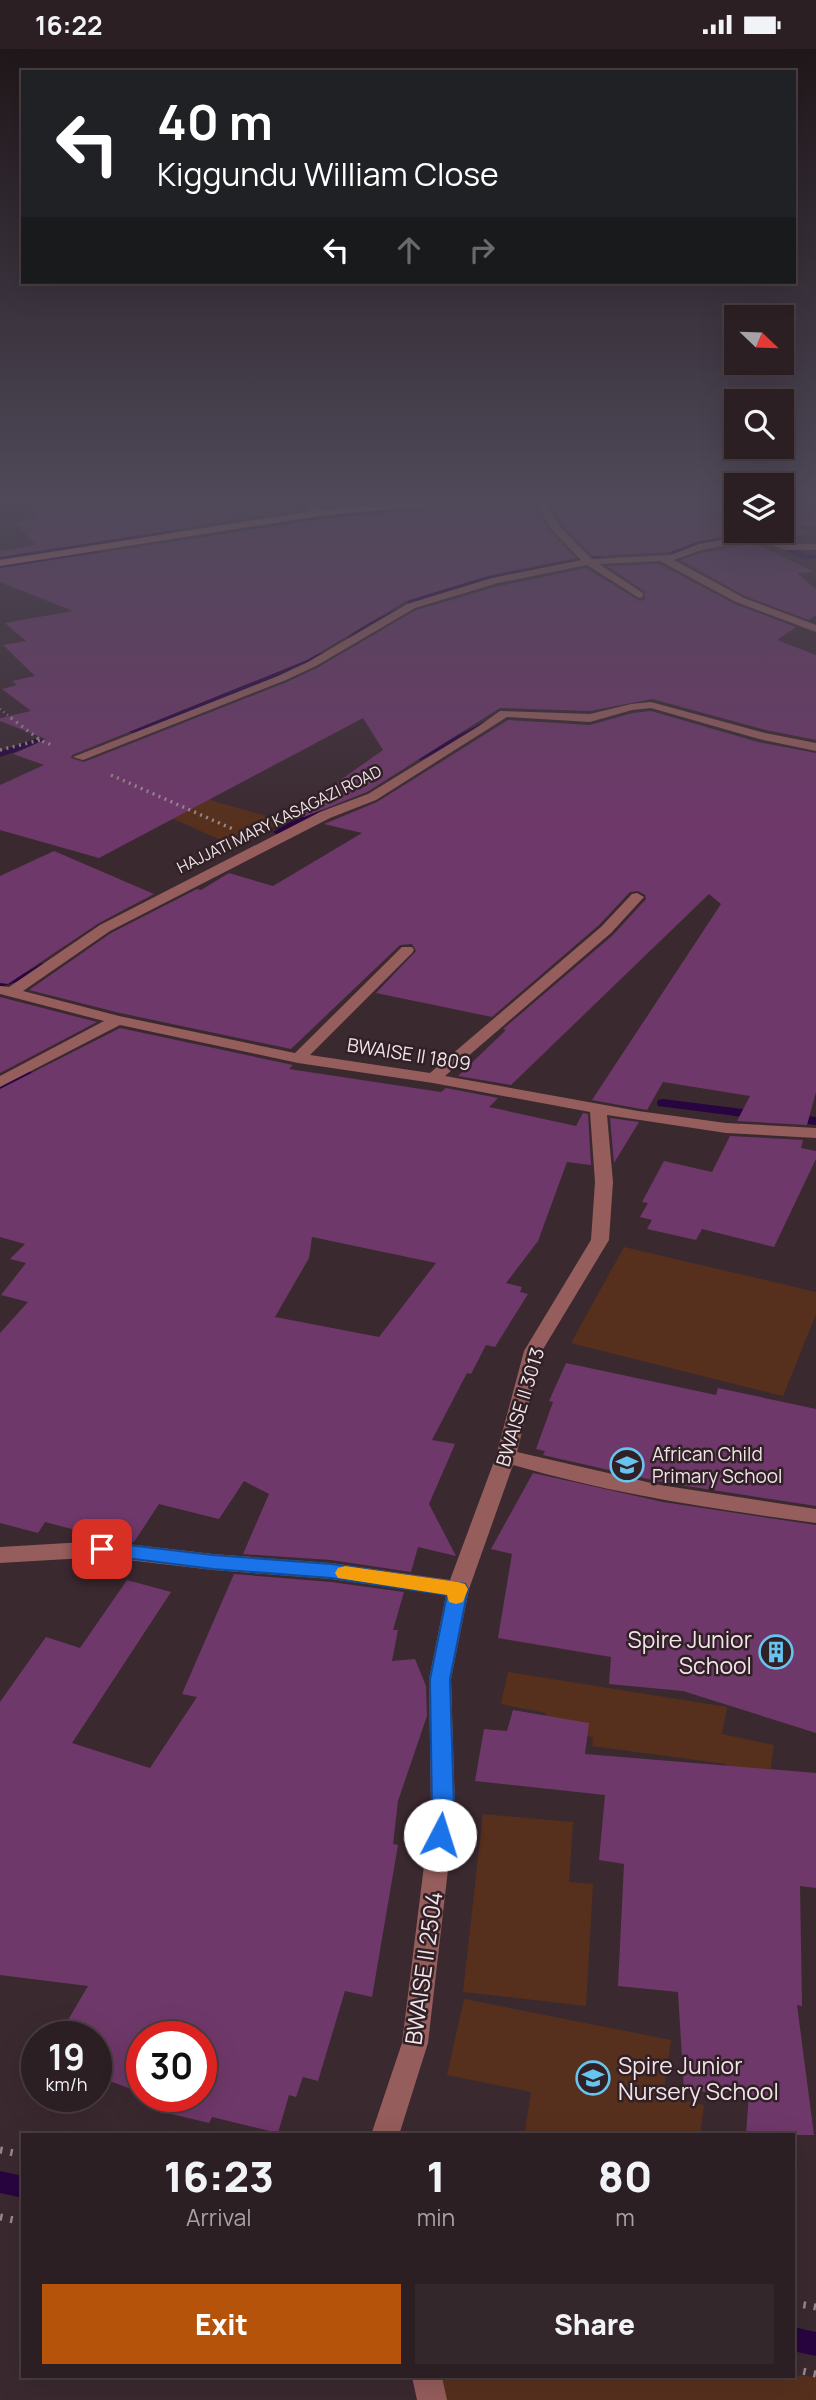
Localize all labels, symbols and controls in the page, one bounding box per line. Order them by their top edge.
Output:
text: 16:22 [35,7,102,43]
text: 40 m [157,88,273,155]
icon: left [42,98,133,189]
text: Kiggundu William Close [157,152,499,196]
icon: left [317,231,355,269]
icon: ahead [390,231,428,269]
icon: right [463,231,501,269]
north arrow [724,305,794,375]
map controls [724,305,794,543]
button: search [724,389,794,459]
button: layers [724,473,794,543]
street label: HAJJATI MARY KASAGAZI ROAD [173,760,385,878]
street label: BWAISE II 1809 [345,1031,473,1077]
street label: BWAISE II 3013 [490,1344,550,1470]
place label: African Child Primary School [652,1441,782,1489]
school or university icon: African Child Primary School [608,1446,646,1484]
pin [72,1519,132,1579]
icon: arrive [83,1530,121,1568]
place label: Spire Junior School [627,1623,752,1681]
building icon: Spire Junior School [757,1633,795,1671]
position arrow [403,1798,477,1872]
street label: BWAISE II 2504 [396,1889,450,2047]
speed limit sign: 30 [126,2021,217,2112]
text: 19 [48,2033,85,2081]
place label: Spire Junior Nursery School [618,2049,779,2107]
school or university icon: Spire Junior Nursery School [574,2059,612,2097]
text: km/h [46,2072,87,2096]
text: 16:23 [164,2147,274,2205]
text: 1 [426,2147,445,2205]
text: 80 [598,2147,652,2205]
text: Arrival [186,2201,252,2233]
text: min [417,2201,455,2233]
text: m [615,2201,635,2233]
button: Exit [42,2284,401,2364]
button: Share [415,2284,774,2364]

